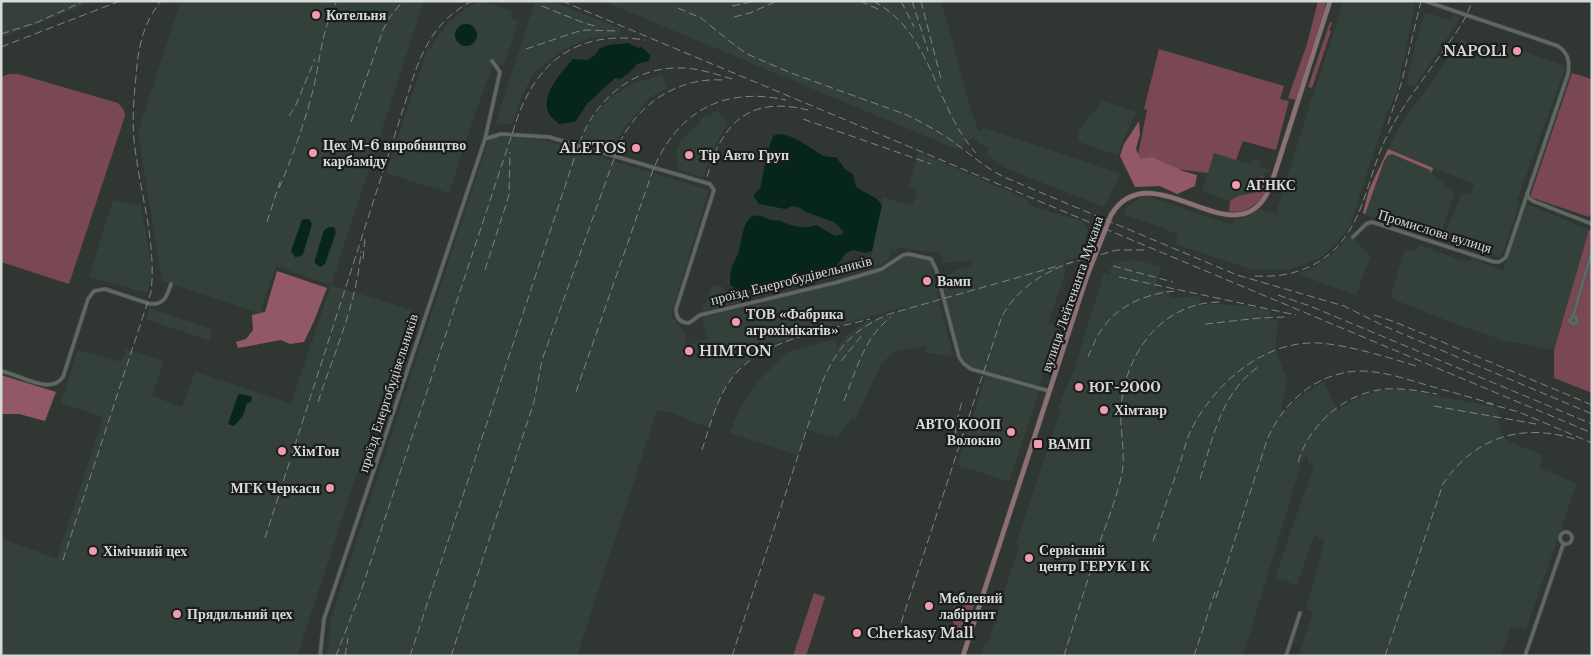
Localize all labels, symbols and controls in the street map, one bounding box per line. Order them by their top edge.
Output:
place label: Котельня [326,6,387,24]
marker: Котельня [310,9,322,21]
place label: NAPOLI [1443,42,1507,60]
marker: NAPOLI [1511,45,1523,57]
place label: Цех М-6 виробництво карбаміду [323,136,466,170]
place label: ALETOS [558,139,626,157]
marker: ALETOS [630,142,642,154]
place label: Тір Авто Груп [699,146,789,164]
marker: Цех М-6 виробництво карбаміду [307,147,319,159]
marker: Тір Авто Груп [683,149,695,161]
place label: АГНКС [1246,176,1296,194]
marker: АГНКС [1230,179,1242,191]
street label: Промислова вулиця [1376,205,1495,257]
street label: вулиця Лейтенанта Мукана [1037,213,1107,374]
street label: проїзд Енергобудівельників [708,251,874,309]
place label: Вамп [937,272,971,290]
marker: Вамп [921,275,933,287]
place label: ТОВ «Фабрика агрохімікатів» [746,305,844,339]
street label: проїзд Енергобудівельників [354,311,422,475]
marker: ТОВ «Фабрика агрохімікатів» [730,316,742,328]
place label: HIMTON [699,342,772,360]
marker: HIMTON [683,345,695,357]
place label: ЮГ-2000 [1089,378,1161,396]
marker: ЮГ-2000 [1073,381,1085,393]
place label: Хімтавр [1114,401,1167,419]
marker: Хімтавр [1098,404,1110,416]
place label: АВТО КООП Волокно [915,415,1001,449]
marker: АВТО КООП Волокно [1005,426,1017,438]
place label: ВАМП [1048,435,1091,453]
marker: ВАМП [1032,438,1044,450]
place label: ХімТон [292,442,339,460]
marker: ХімТон [276,445,288,457]
place label: МГК Черкаси [231,479,320,497]
marker: МГК Черкаси [324,482,336,494]
place label: Сервісний центр ГЕРУК І К [1039,541,1151,575]
place label: Хімічний цех [103,542,187,560]
marker: Хімічний цех [87,545,99,557]
marker: Сервісний центр ГЕРУК І К [1023,552,1035,564]
place label: Меблевий лабіринт [939,589,1003,623]
marker: Меблевий лабіринт [923,600,935,612]
place label: Прядильний цех [187,605,293,623]
marker: Прядильний цех [171,608,183,620]
place label: Cherkasy Mall [867,624,974,642]
marker: Cherkasy Mall [851,627,863,639]

